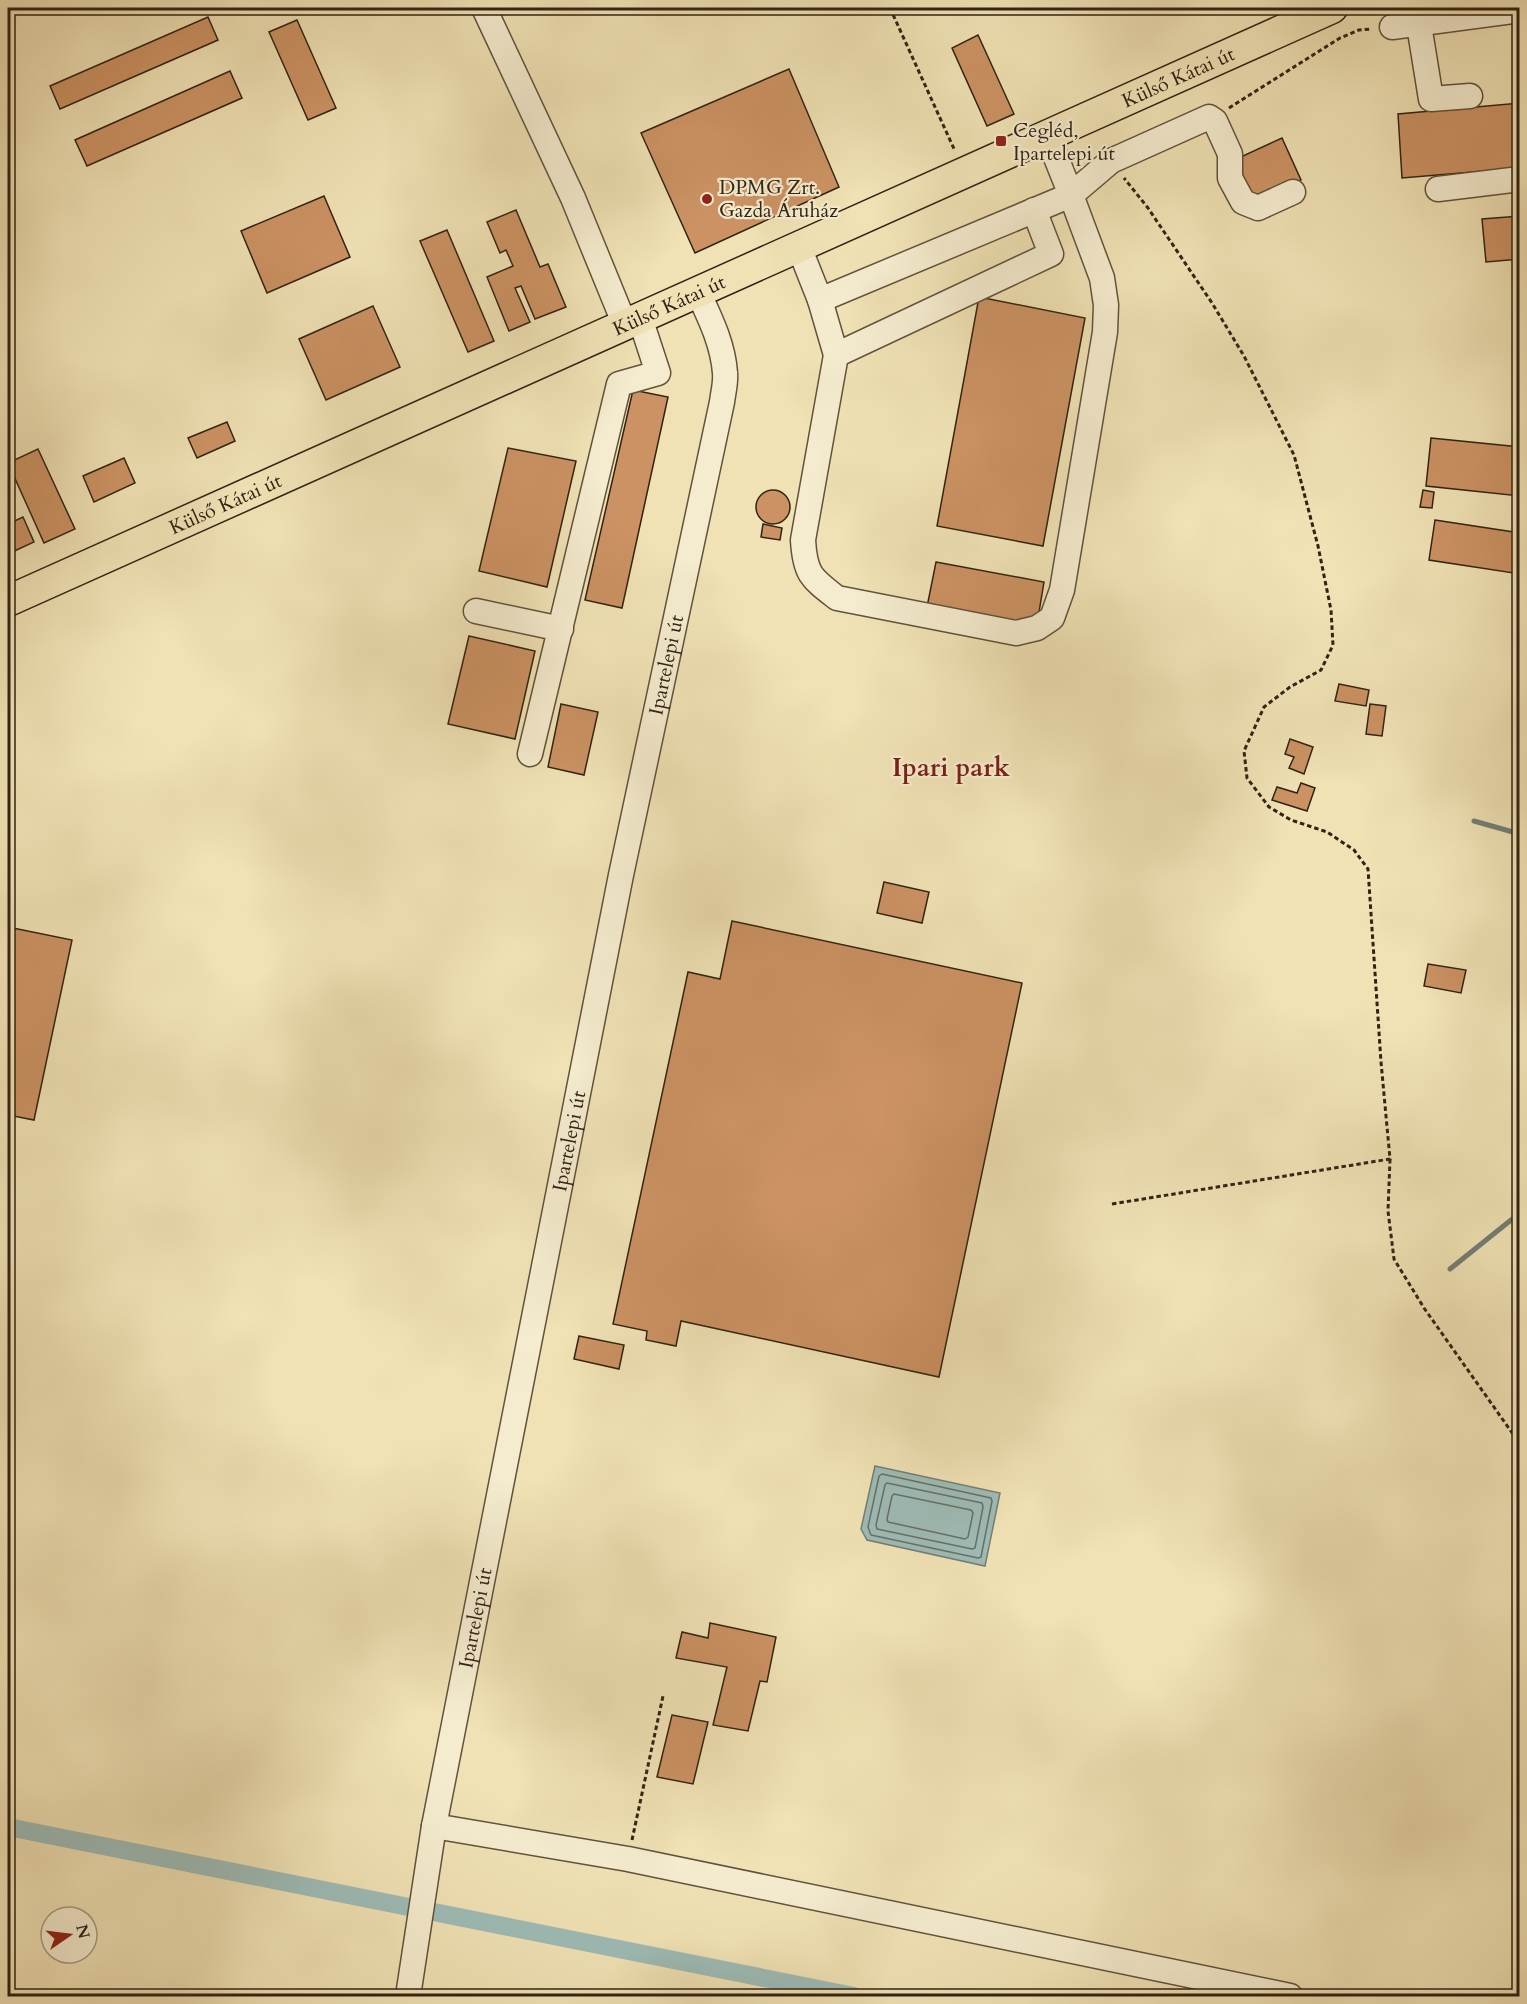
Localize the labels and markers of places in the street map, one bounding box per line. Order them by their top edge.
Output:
place label: Cegléd, Ipartelepi út [1013,117,1116,167]
marker: Cegléd, Ipartelepi út [994,134,1008,148]
place label: DPMG Zrt. Gazda Áruház [719,174,838,224]
marker: DPMG Zrt. Gazda Áruház [700,192,714,206]

